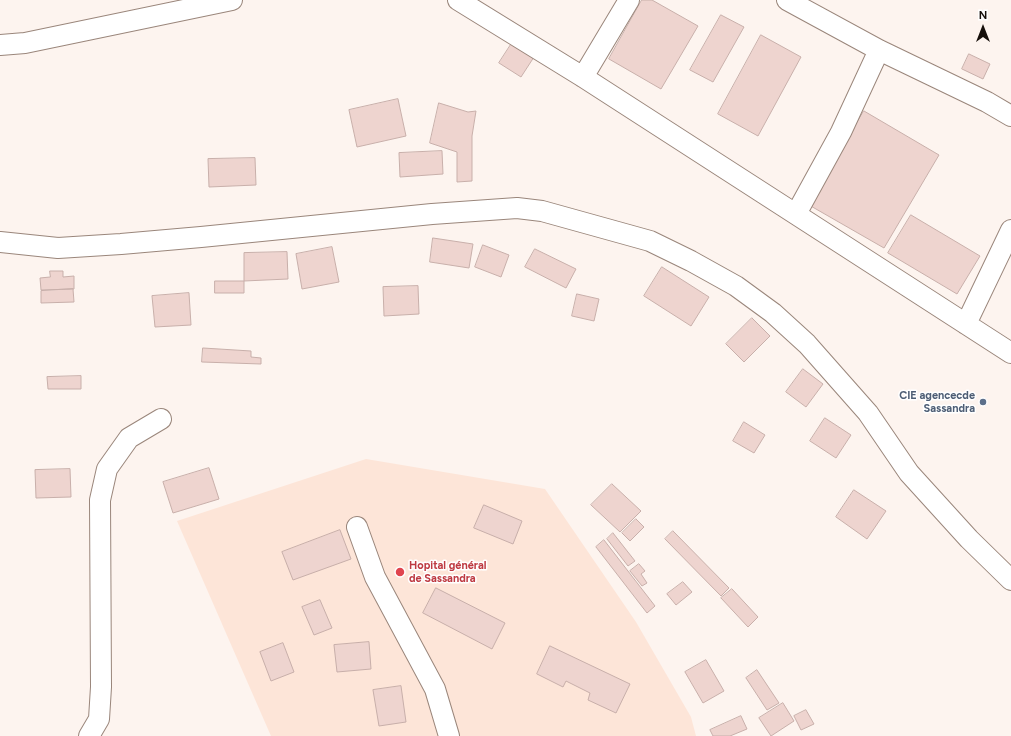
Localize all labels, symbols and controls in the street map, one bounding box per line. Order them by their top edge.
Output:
north arrow [963,8,1003,48]
text: N [979,9,987,22]
place label: CIE agencecde Sassandra [899,389,975,415]
marker: CIE agencecde Sassandra [978,397,988,407]
place label: Hopital général de Sassandra [409,559,486,585]
marker: Hopital général de Sassandra [394,566,406,578]

